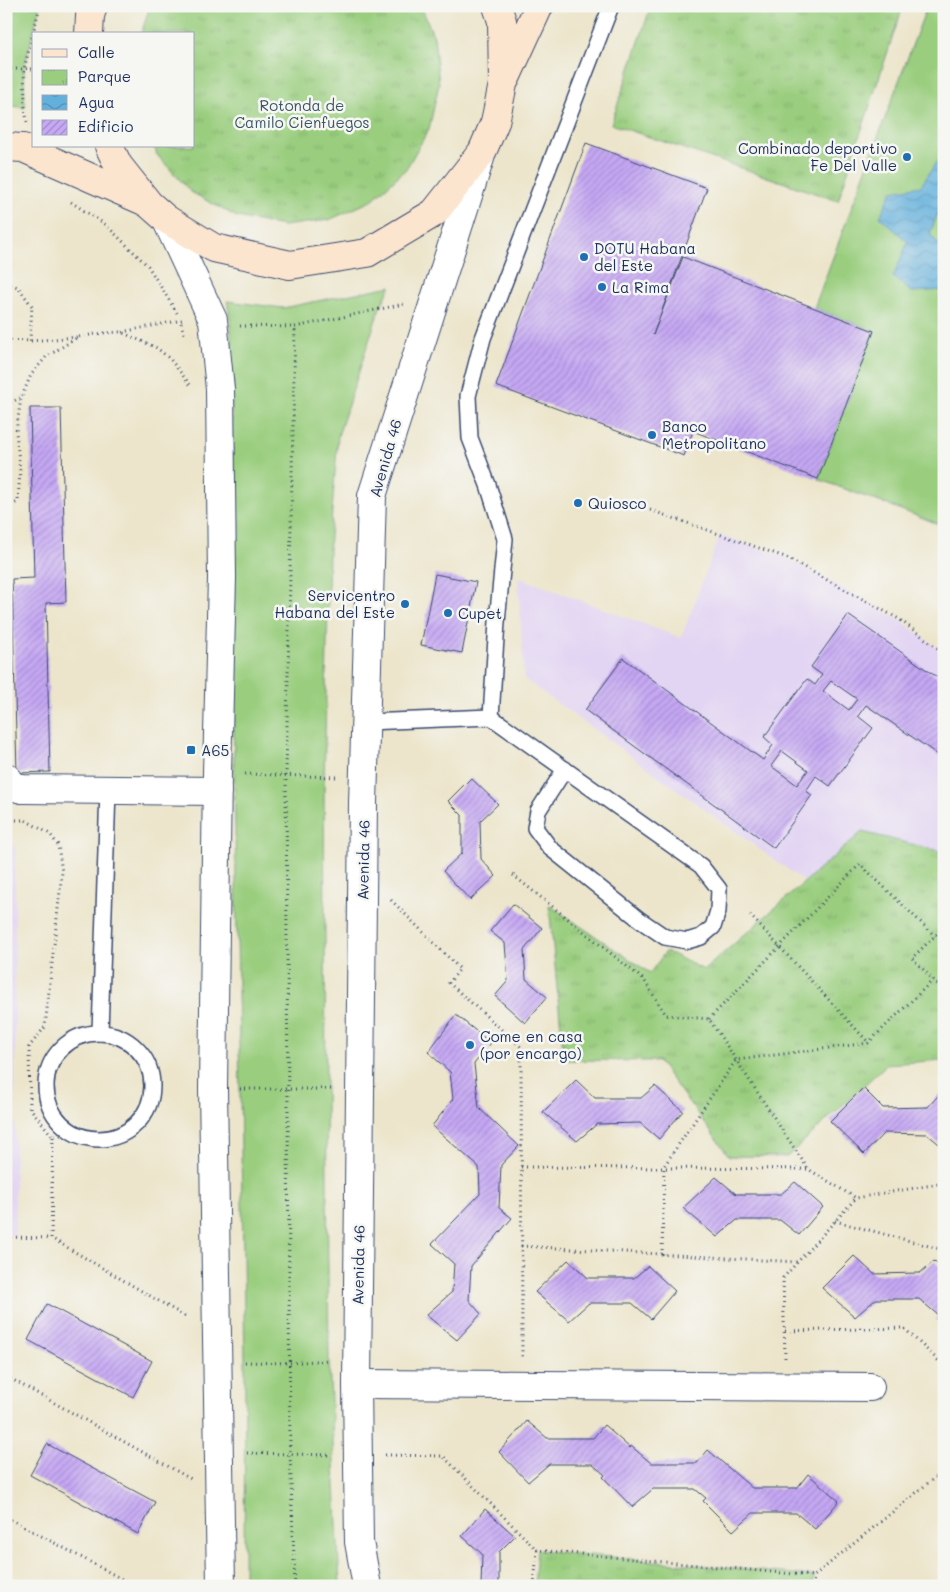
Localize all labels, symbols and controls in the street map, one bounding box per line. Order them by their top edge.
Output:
legend [32,32,195,148]
text: Calle [78,42,115,62]
text: Parque [78,66,131,86]
text: Agua [78,92,115,112]
park label: Rotonda de Camilo Cienfuegos [234,95,370,132]
text: Edificio [78,116,134,136]
place label: Combinado deportivo Fe Del Valle [738,138,897,175]
marker: Combinado deportivo Fe Del Valle [901,151,913,163]
place label: DOTU Habana del Este [594,238,696,275]
marker: DOTU Habana del Este [578,251,590,263]
place label: La Rima [612,277,670,297]
marker: La Rima [596,281,608,293]
place label: Banco Metropolitano [662,416,766,453]
street label: Avenida 46 [364,417,406,499]
marker: Banco Metropolitano [646,429,658,441]
place label: Quiosco [588,493,647,513]
marker: Quiosco [572,497,584,509]
place label: Servicentro Habana del Este [274,585,395,622]
marker: Servicentro Habana del Este [399,598,411,610]
place label: Cupet [458,603,502,623]
marker: Cupet [442,607,454,619]
place label: A65 [201,740,229,760]
marker: A65 [185,744,197,756]
street label: Avenida 46 [352,820,374,900]
place label: Come en casa (por encargo) [480,1026,583,1063]
marker: Come en casa (por encargo) [464,1039,476,1051]
street label: Avenida 46 [347,1225,369,1305]

